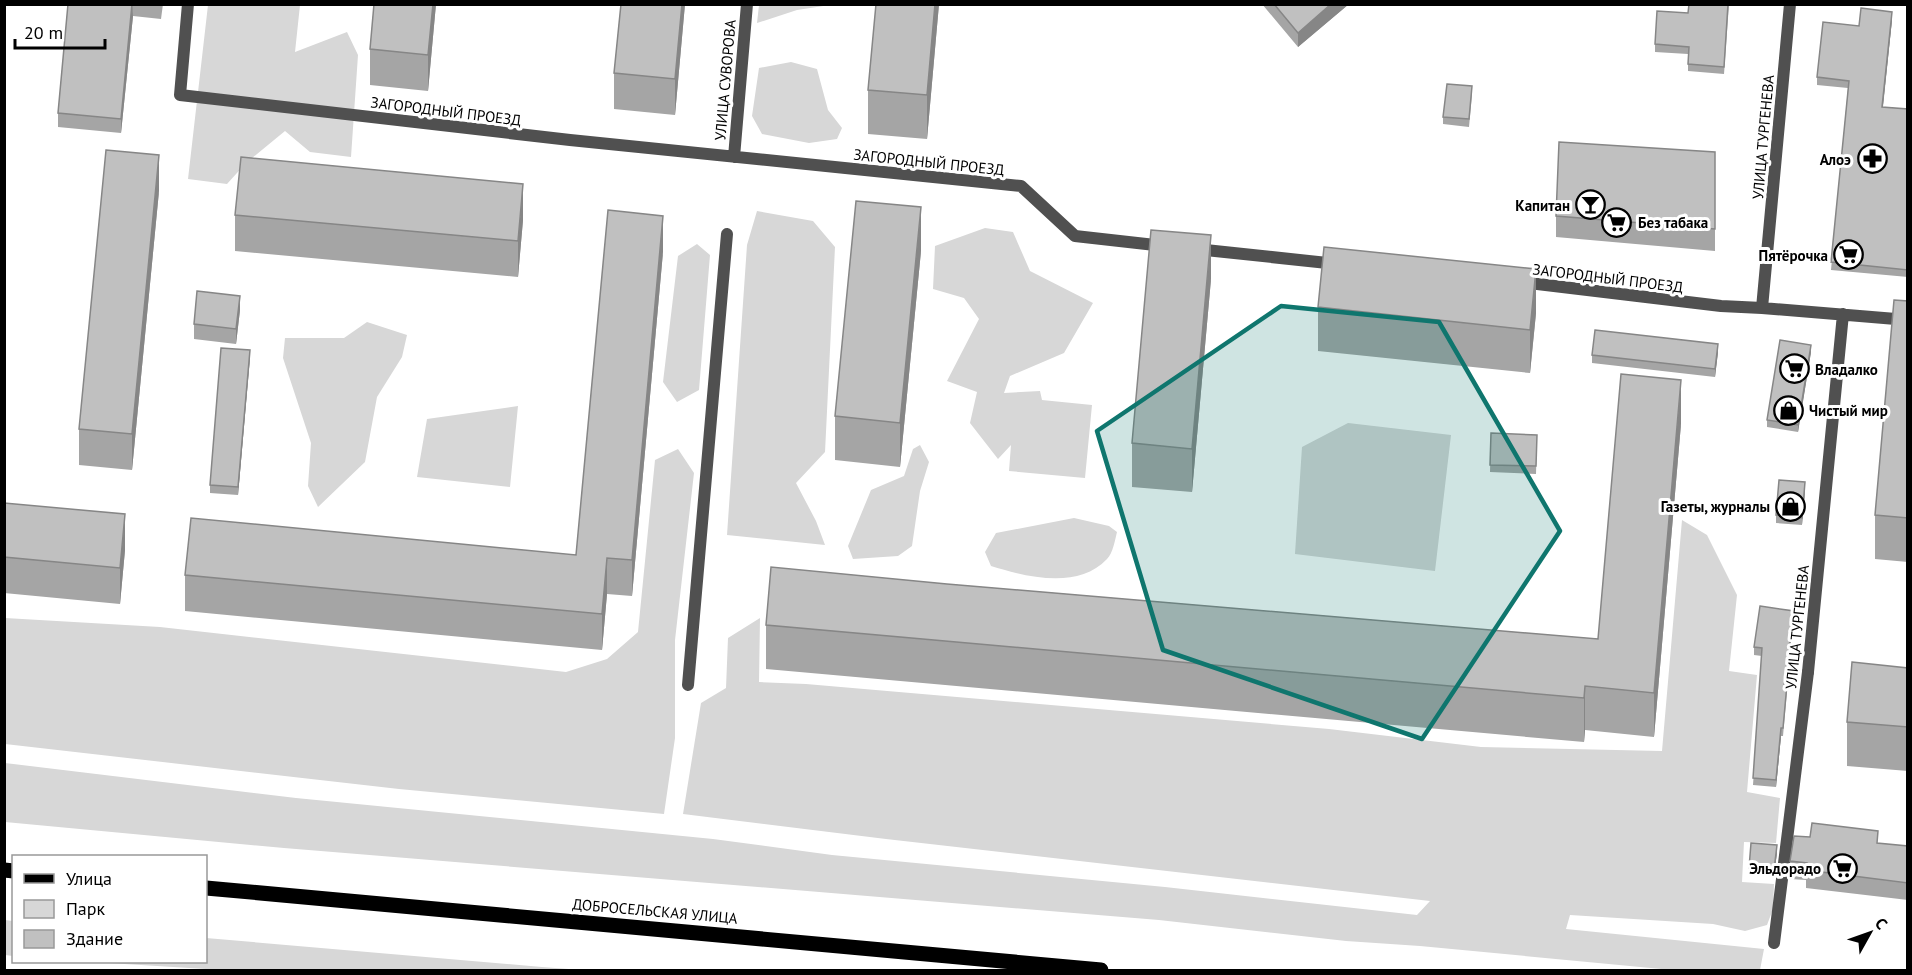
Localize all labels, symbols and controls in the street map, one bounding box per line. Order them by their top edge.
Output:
scale bar [15,12,105,50]
street label: УЛИЦА СУВОРОВА [710,19,740,141]
text: 20 m [24,21,63,44]
street label: УЛИЦА ТУРГЕНЕВА [1748,74,1778,200]
street label: ЗАГОРОДНЫЙ ПРОЕЗД [370,92,522,130]
pharmacy icon: Алоэ [1856,143,1888,175]
street label: ЗАГОРОДНЫЙ ПРОЕЗД [853,145,1005,179]
place label: Алоэ [1820,150,1851,169]
bar icon: Капитан [1575,189,1607,221]
place label: Капитан [1515,196,1570,215]
supermarket icon: Без табака [1601,206,1633,238]
place label: Без табака [1638,213,1708,232]
supermarket icon: Пятёрочка [1833,239,1865,271]
place label: Пятёрочка [1759,246,1828,265]
street label: ЗАГОРОДНЫЙ ПРОЕЗД [1532,259,1684,297]
supermarket icon: Владалко [1778,353,1810,385]
place label: Владалко [1815,360,1878,379]
shop icon: Чистый мир [1772,394,1804,426]
place label: Чистый мир [1809,401,1888,420]
shop icon: Газеты, журналы [1775,490,1807,522]
place label: Газеты, журналы [1661,497,1770,516]
street label: УЛИЦА ТУРГЕНЕВА [1781,564,1813,690]
supermarket icon: Эльдорадо [1826,852,1858,884]
legend [12,855,207,963]
place label: Эльдорадо [1749,859,1821,878]
text: Улица [66,867,112,890]
street label: ДОБРОСЕЛЬСКАЯ УЛИЦА [572,894,739,928]
text: Парк [66,897,106,920]
north arrow [1840,903,1900,963]
text: С [1871,914,1892,933]
text: Здание [66,927,123,950]

